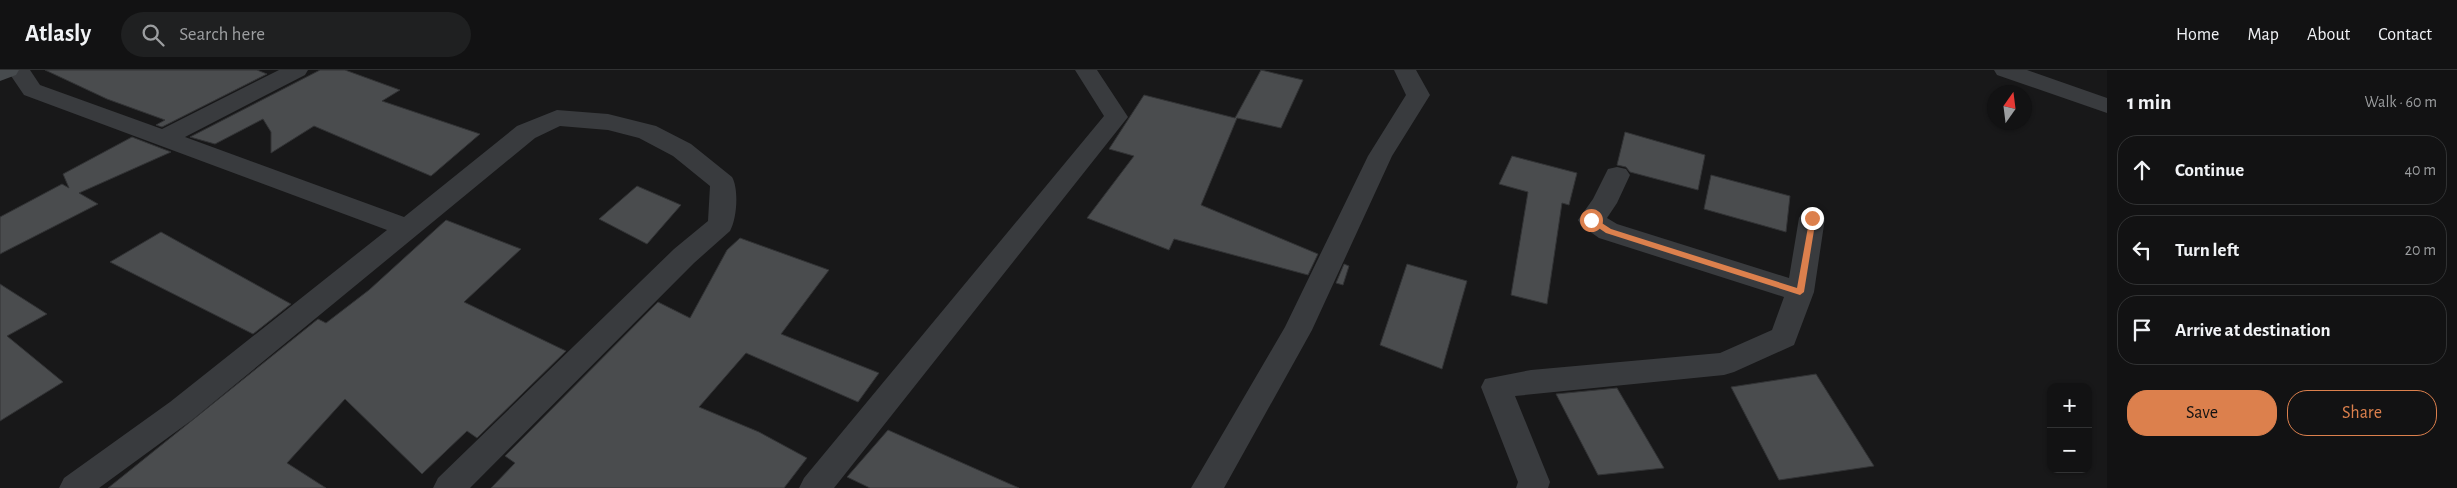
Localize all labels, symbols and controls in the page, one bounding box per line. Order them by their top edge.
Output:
search box [121,12,471,57]
icon: search [139,21,167,49]
text: Atlasly [25,22,91,46]
text: Search here [179,25,265,44]
text: Home [2176,26,2219,44]
text: Map [2247,26,2279,44]
text: About [2307,26,2350,44]
text: Contact [2378,26,2432,44]
north arrow [1987,85,2032,130]
text: 1 min [2127,92,2171,113]
text: Walk · 60 m [2365,94,2437,110]
icon: ahead [2128,156,2156,184]
text: Continue [2175,161,2244,180]
text: 40 m [2404,162,2436,178]
route end [1801,207,1824,230]
route start [1580,209,1603,232]
icon: left [2128,236,2156,264]
text: Turn left [2175,241,2239,260]
text: 20 m [2405,242,2436,258]
icon: arrive [2128,316,2156,344]
text: Arrive at destination [2175,321,2331,340]
map controls [2047,383,2092,473]
button: + [2047,383,2092,428]
button: Save [2127,390,2277,436]
button: Share [2287,390,2437,436]
button: − [2047,428,2092,473]

